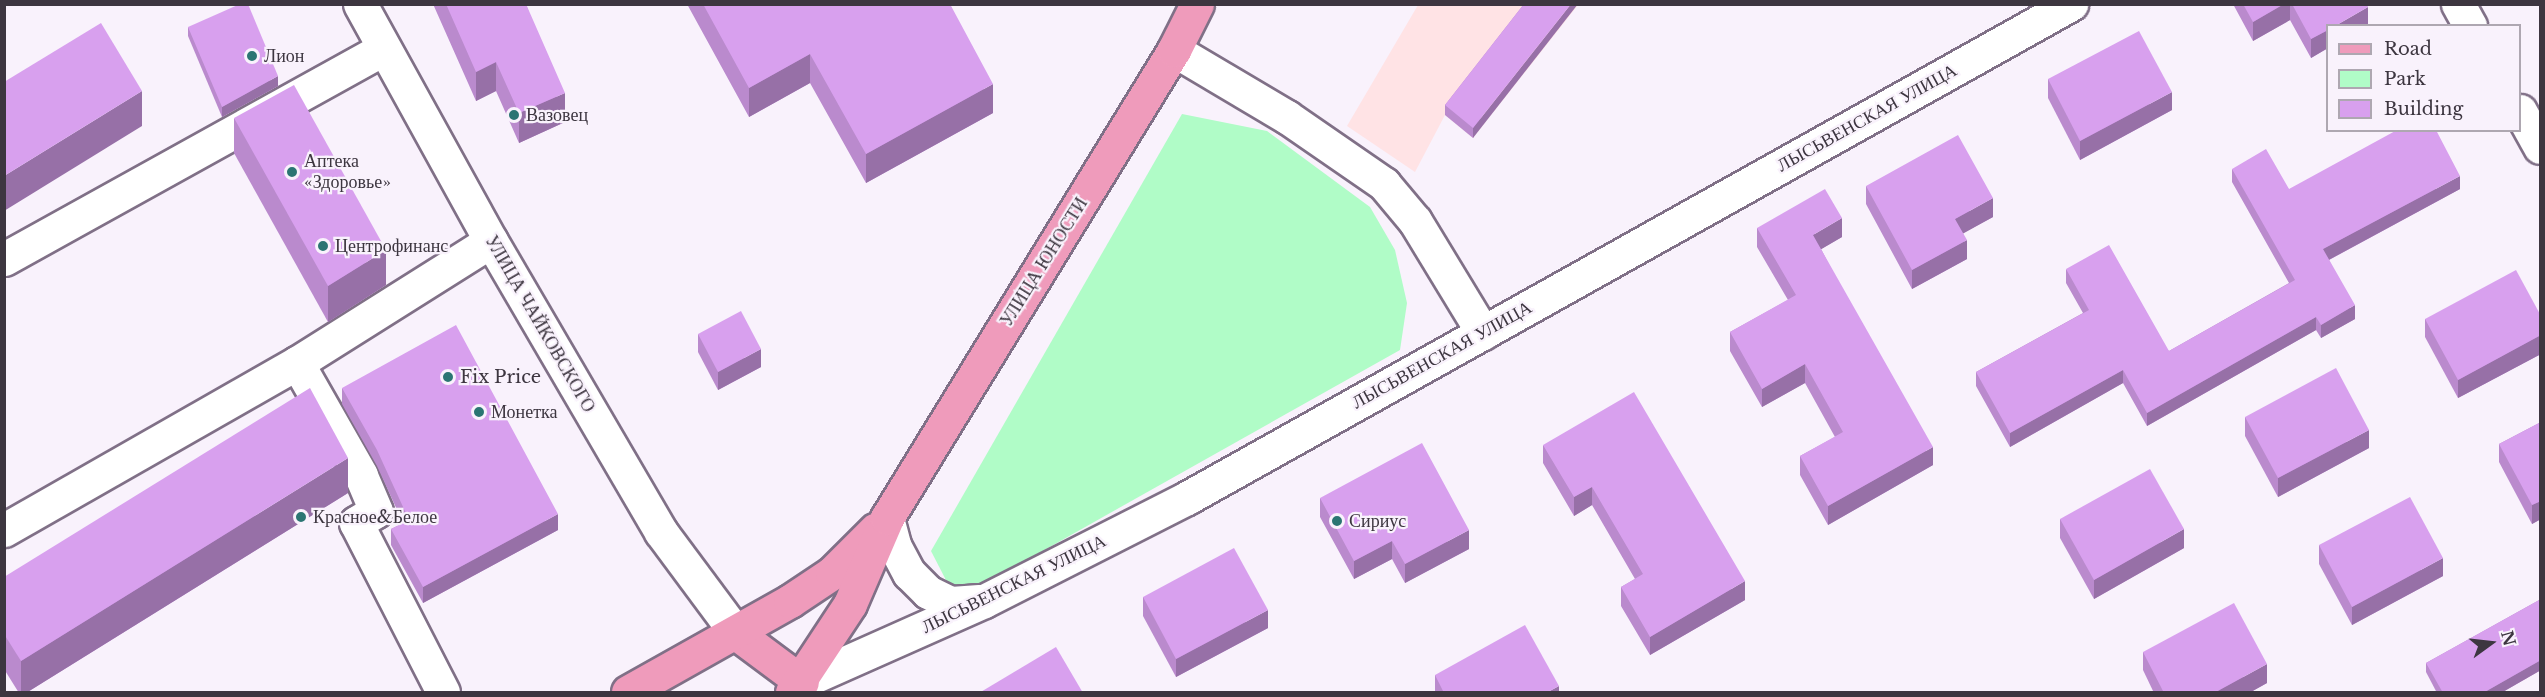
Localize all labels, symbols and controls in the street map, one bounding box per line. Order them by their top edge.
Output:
legend [2326,24,2521,132]
text: Road [2384,38,2432,60]
place label: Лион [264,45,304,67]
marker: Лион [245,49,259,63]
street label: ЛЫСЬВЕНСКАЯ УЛИЦА [1773,60,1961,176]
text: Park [2384,68,2426,90]
text: Building [2384,98,2463,120]
place label: Вазовец [526,104,588,126]
marker: Вазовец [507,108,521,122]
place label: Аптека «Здоровье» [304,151,391,194]
marker: Аптека «Здоровье» [285,165,299,179]
street label: УЛИЦА ЮНОСТИ [996,194,1092,330]
street label: УЛИЦА ЧАЙКОВСКОГО [480,232,600,416]
place label: Центрофинанс [335,235,448,257]
marker: Центрофинанс [316,239,330,253]
street label: ЛЫСЬВЕНСКАЯ УЛИЦА [1348,297,1536,413]
place label: Fix Price [460,366,541,388]
marker: Fix Price [441,370,455,384]
place label: Монетка [491,401,558,423]
marker: Монетка [472,405,486,419]
place label: Красное&Белое [313,506,437,528]
marker: Красное&Белое [294,510,308,524]
place label: Сириус [1349,510,1406,532]
marker: Сириус [1330,514,1344,528]
street label: ЛЫСЬВЕНСКАЯ УЛИЦА [918,530,1110,638]
north arrow [2461,613,2521,673]
text: N [2497,628,2520,648]

